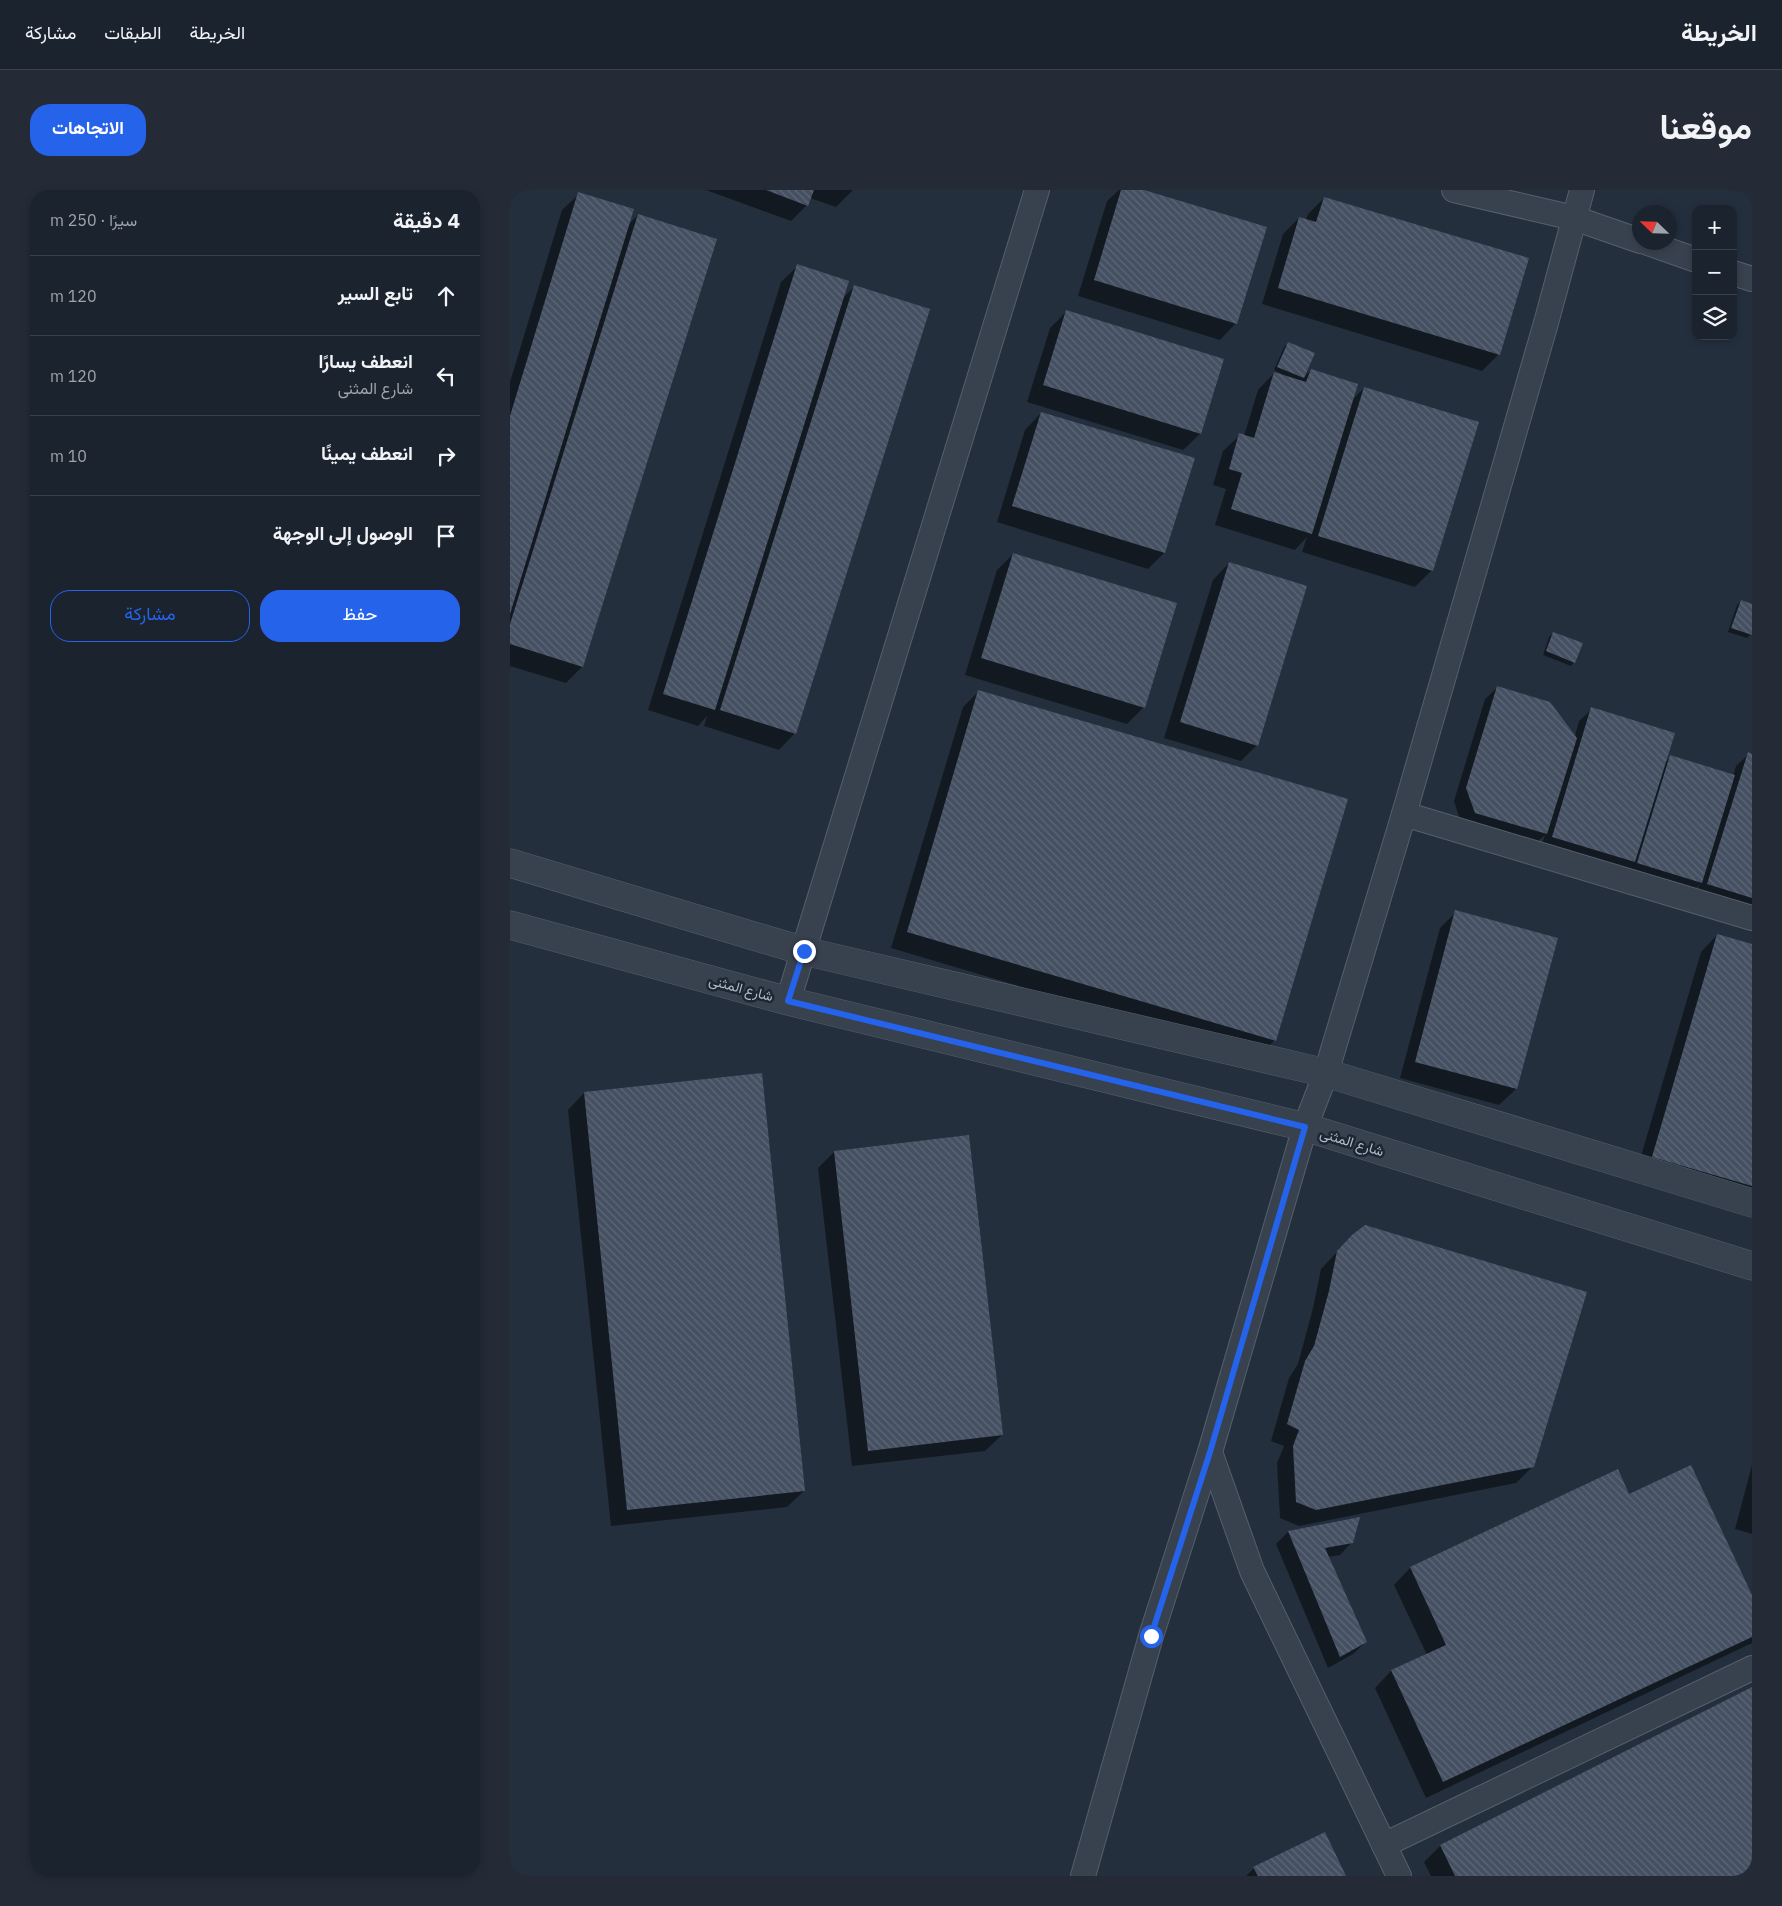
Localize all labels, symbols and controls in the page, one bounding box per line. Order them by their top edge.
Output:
text: الخريطة [1681,16,1757,48]
text: مشاركة [25,21,76,44]
text: الطبقات [104,21,161,44]
text: الخريطة [189,21,245,44]
text: موقعنا [1659,103,1752,149]
button: الاتجاهات [30,104,146,156]
north arrow [1632,205,1677,250]
map controls [1692,205,1737,340]
button: + [1692,205,1737,250]
text: 4 دقيقة [393,206,460,234]
text: سيرًا · 250 m [50,210,137,230]
button: − [1692,250,1737,295]
text: تابع السير [338,281,413,305]
icon: ahead [432,282,460,310]
text: 120 m [50,286,97,306]
button: layers [1692,295,1737,340]
text: انعطف يسارًا [319,349,413,373]
icon: left [432,362,460,390]
text: 120 m [50,366,97,386]
text: شارع المثنى [338,378,413,398]
text: انعطف يمينًا [321,441,413,465]
icon: right [432,442,460,470]
text: 10 m [50,446,87,466]
text: الوصول إلى الوجهة [273,521,413,545]
icon: arrive [432,522,460,550]
button: مشاركة [50,590,250,642]
button: حفظ [260,590,460,642]
route end [793,940,816,963]
street label: شارع المثنى [706,971,775,1007]
street label: شارع المثنى [1317,1124,1386,1162]
route start [1140,1625,1163,1648]

